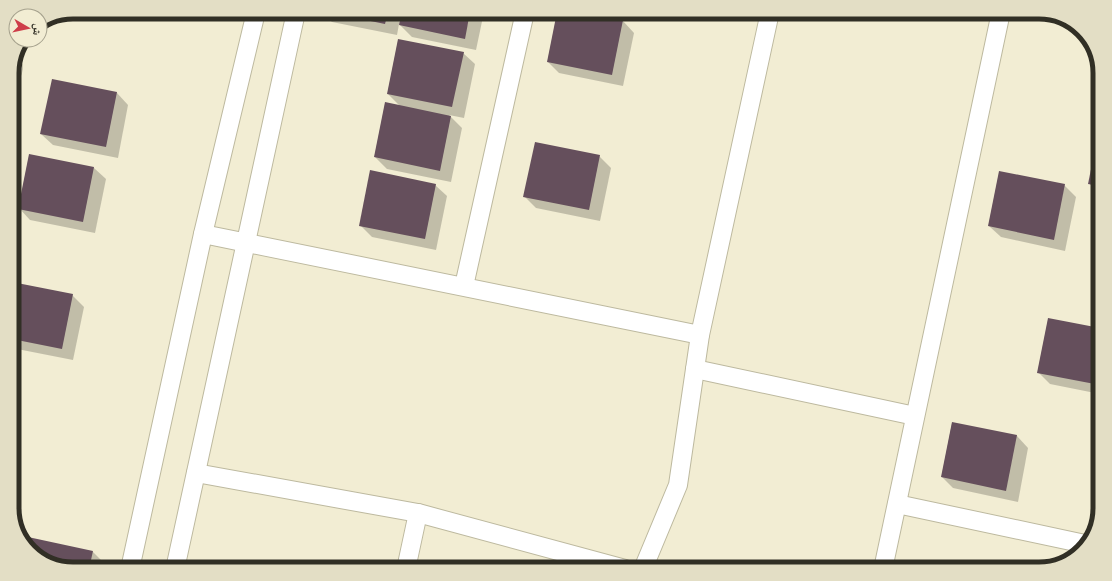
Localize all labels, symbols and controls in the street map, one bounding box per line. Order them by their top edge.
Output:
north arrow [8,8,48,48]
text: ش [29,23,45,37]

